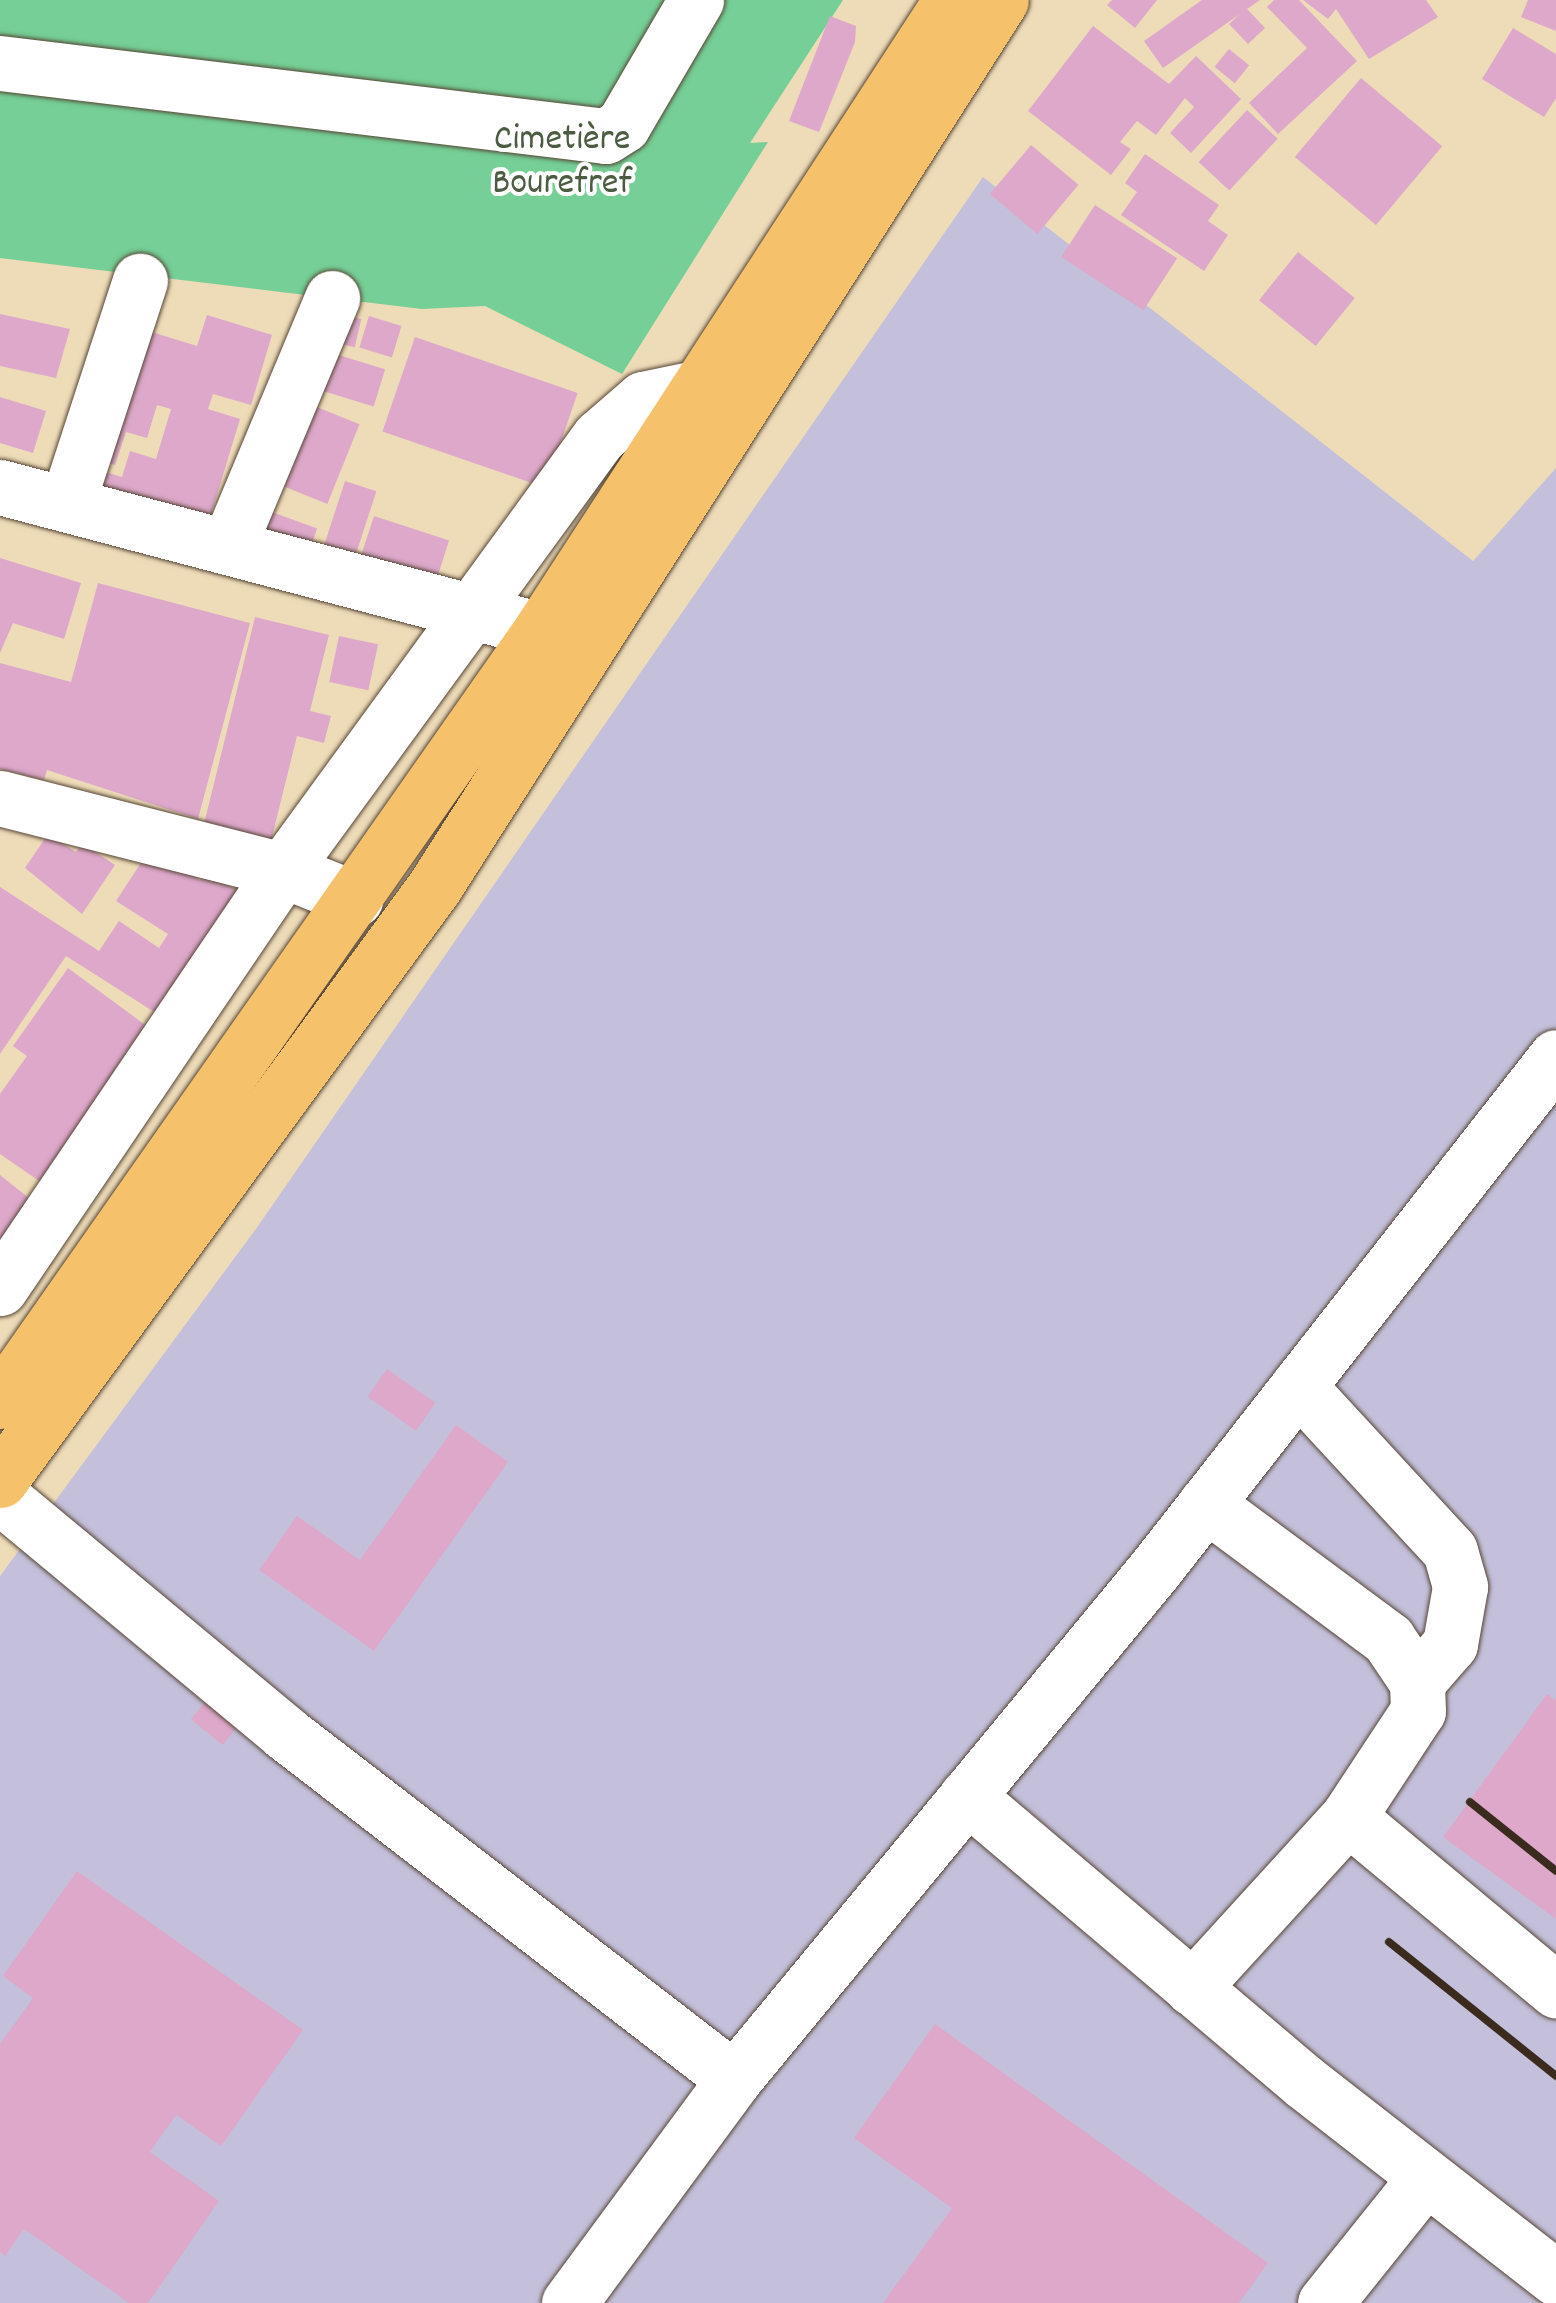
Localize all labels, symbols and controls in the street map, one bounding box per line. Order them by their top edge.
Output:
park label: Cimetière Bourefref [492,118,632,208]

